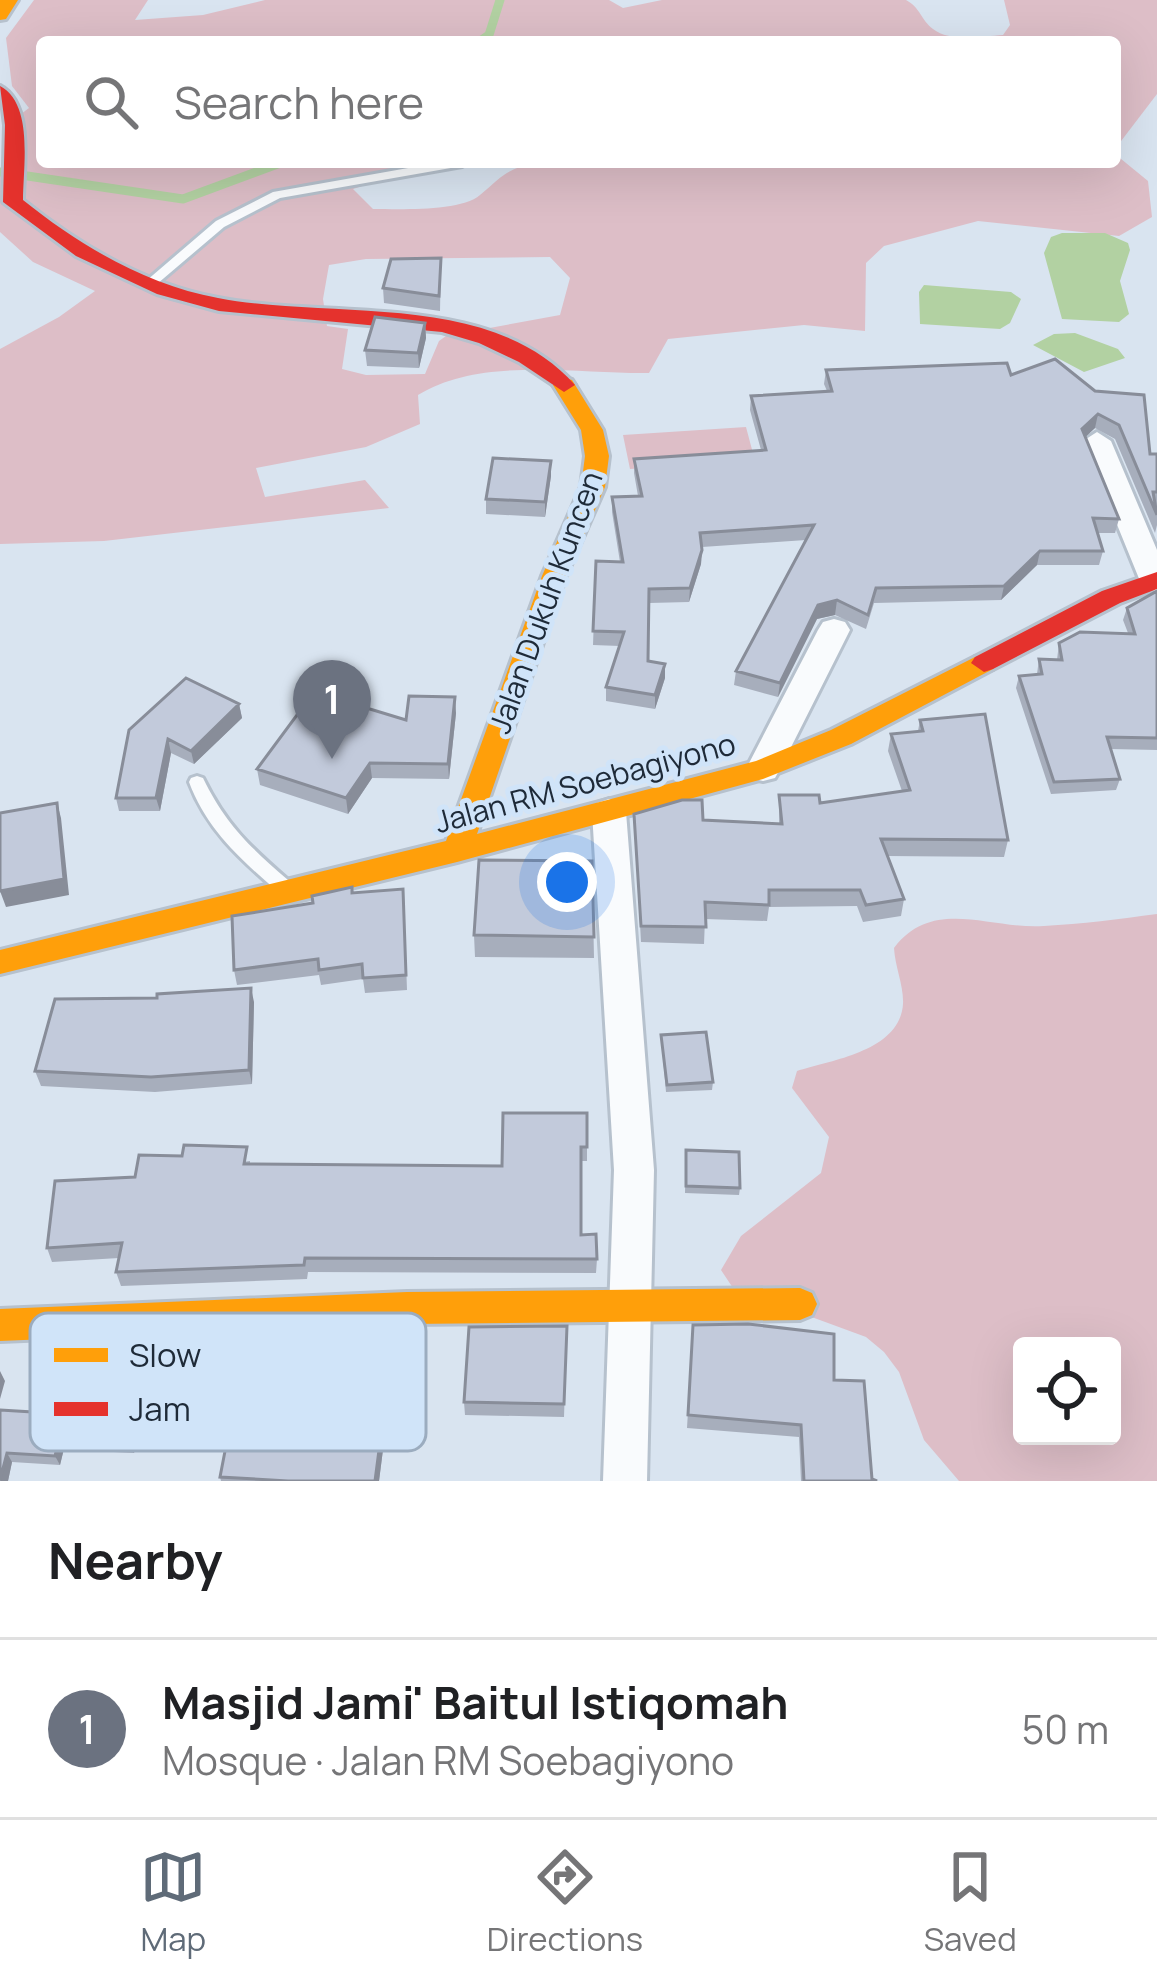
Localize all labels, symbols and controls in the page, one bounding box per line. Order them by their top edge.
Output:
search box [36,36,1121,168]
icon: search [78,69,144,135]
text: Search here [174,71,424,133]
street label: Jalan Dukuh Kuncen [479,465,611,739]
pin: 1 [293,660,371,759]
street label: Jalan RM Soebagiyono [430,722,740,842]
your location [537,852,597,912]
legend [30,1313,426,1451]
text: Slow [129,1332,201,1377]
map controls [1013,1337,1121,1445]
button: locate [1013,1337,1121,1445]
text: Jam [129,1386,191,1431]
text: Nearby [48,1525,223,1594]
text: Masjid Jami' Baitul Istiqomah [162,1671,788,1733]
text: 1 [78,1702,96,1756]
text: 50 m [1022,1702,1109,1756]
text: Mosque · Jalan RM Soebagiyono [162,1733,734,1787]
tab: Map [140,1844,206,1961]
tab: Directions [487,1844,643,1961]
tab: Saved [924,1844,1017,1961]

